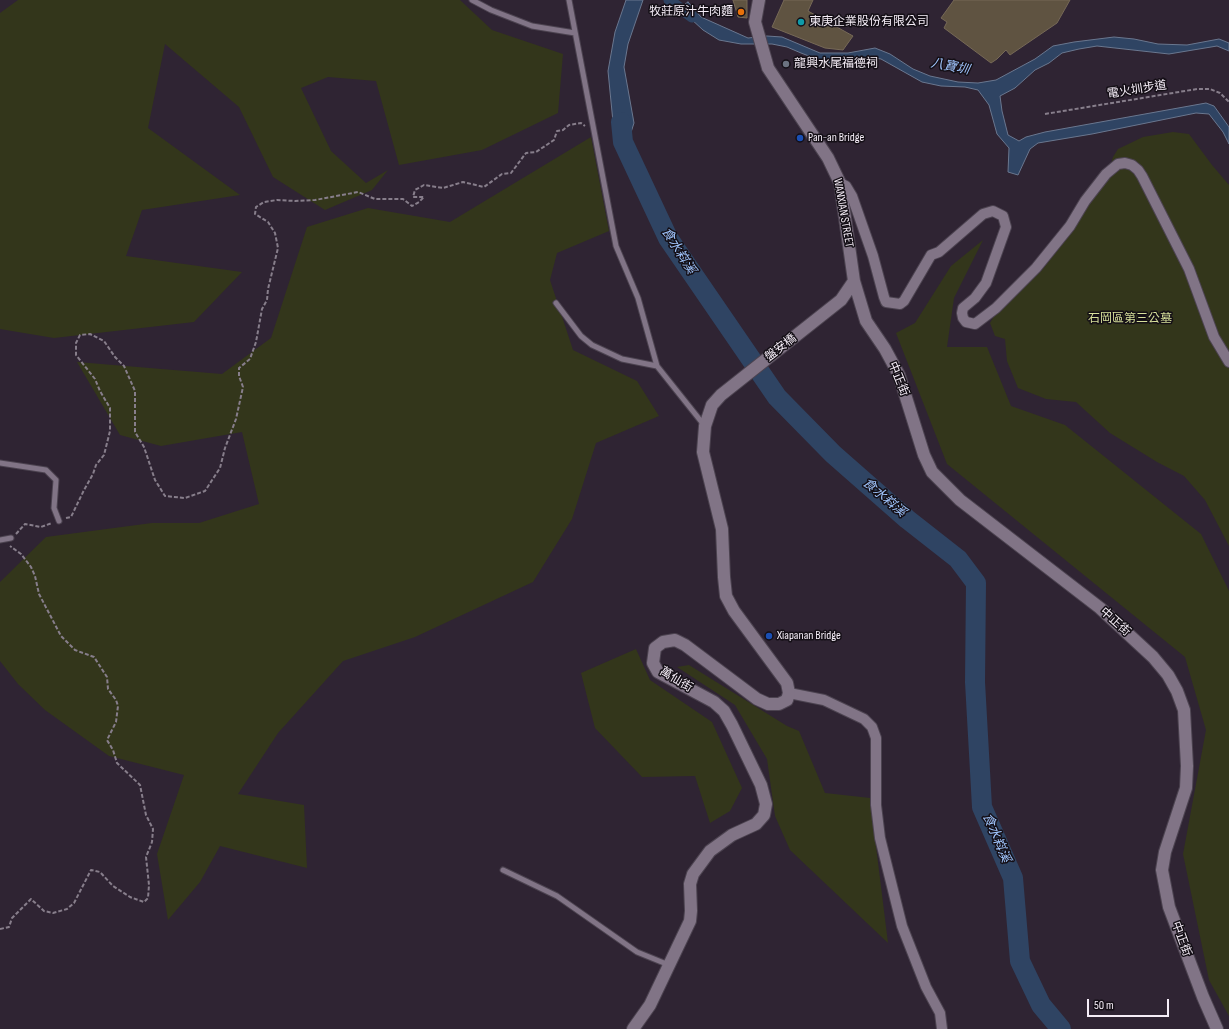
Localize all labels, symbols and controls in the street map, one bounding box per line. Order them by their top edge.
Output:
place label: 牧莊原汁牛肉麵 [649,5,733,19]
marker: 牧莊原汁牛肉麵 [736,7,746,17]
place label: 東庚企業股份有限公司 [809,15,929,29]
marker: 東庚企業股份有限公司 [796,17,806,27]
water label: 八寶圳 [929,56,971,78]
place label: 龍興水尾福德祠 [794,57,878,71]
marker: 龍興水尾福德祠 [781,59,791,69]
street label: 電火圳步道 [1106,78,1168,102]
place label: Pan-an Bridge [808,131,864,145]
marker: Pan-an Bridge [795,133,805,143]
street label: WANXIAN STREET [830,177,856,249]
water label: 食水嵙溪 [658,225,698,277]
park label: 石岡區第三公墓 [1088,312,1172,326]
street label: 盤安橋 [762,331,800,365]
street label: 中正街 [885,360,911,398]
water label: 食水嵙溪 [859,475,909,521]
street label: 中正街 [1097,605,1133,639]
place label: Xiapanan Bridge [777,629,841,643]
marker: Xiapanan Bridge [764,631,774,641]
street label: 萬仙街 [657,665,695,695]
water label: 食水嵙溪 [979,811,1013,865]
street label: 中正街 [1168,920,1194,958]
scale bar [1089,991,1171,1017]
text: 50 m [1094,998,1114,1013]

